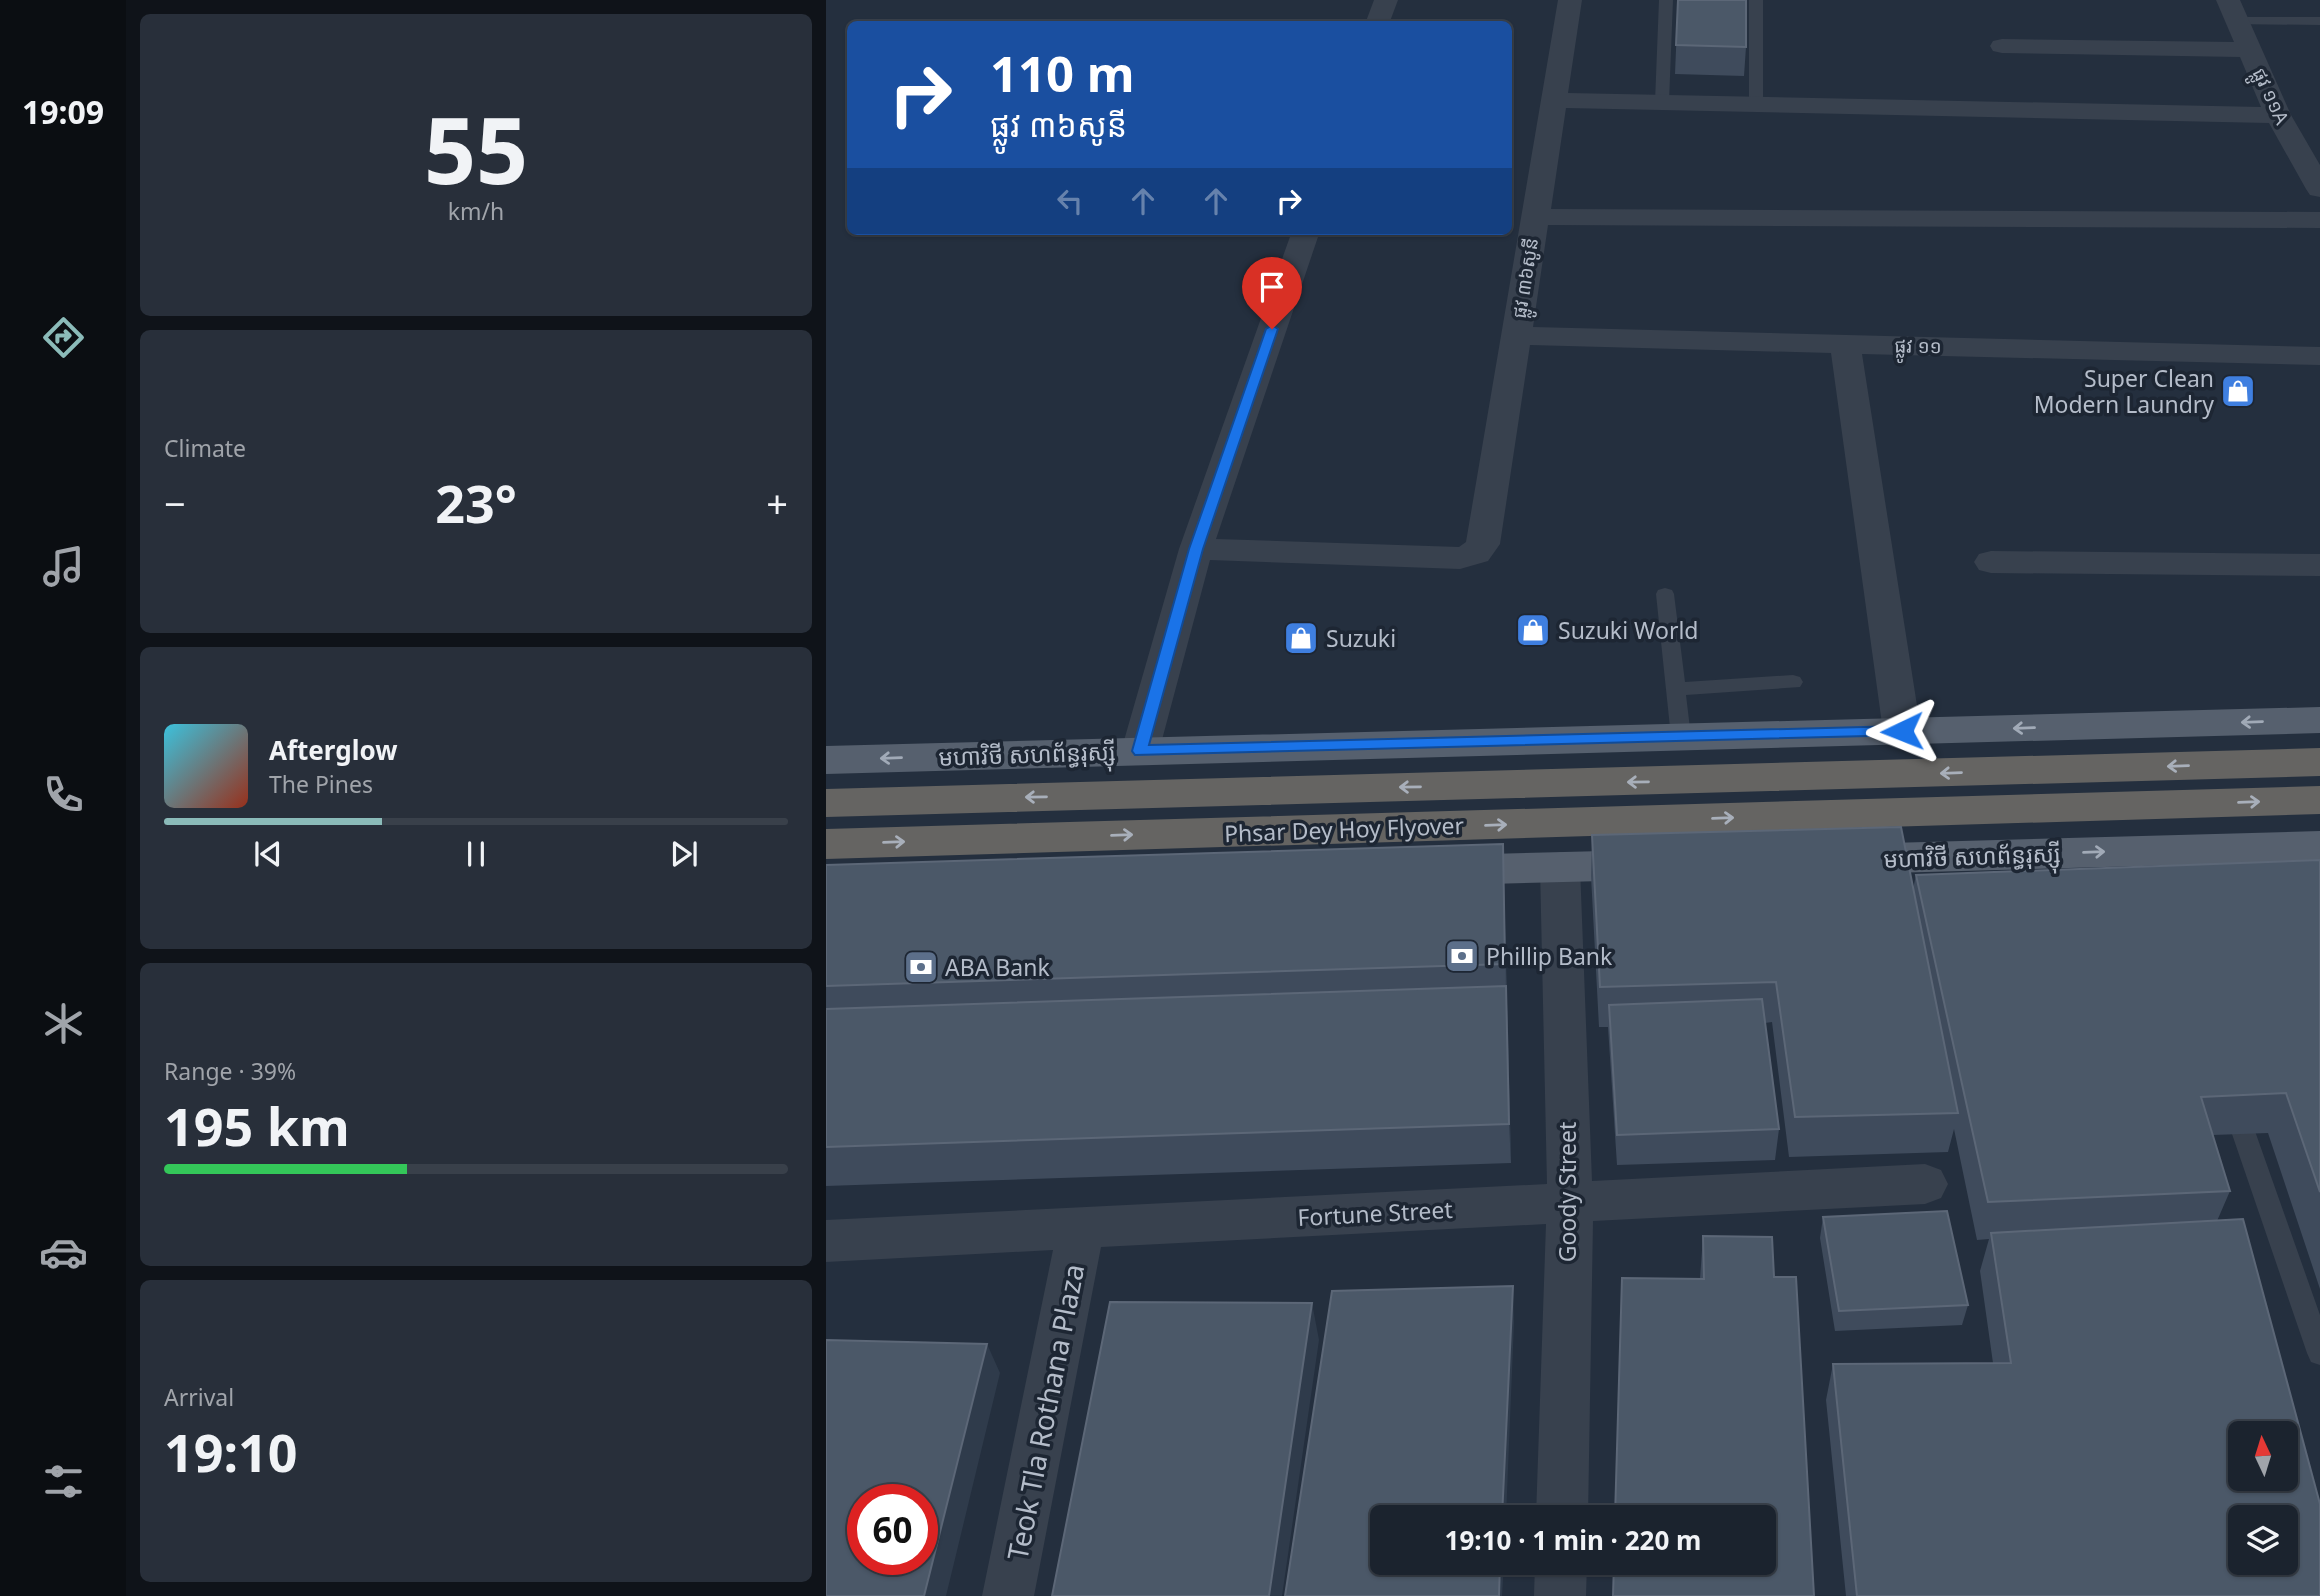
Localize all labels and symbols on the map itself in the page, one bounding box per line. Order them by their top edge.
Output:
street label: ផ្លូវ ១១A [2242,64,2296,131]
street label: ផ្លូវ ៣៦សូនី [1506,236,1549,321]
pin [1242,257,1302,329]
street label: ផ្លូវ ១១ [1894,333,1942,364]
place label: Super Clean Modern Laundry [2034,362,2214,420]
shop icon: Super Clean Modern Laundry [2219,372,2257,410]
shop icon: Suzuki World [1514,611,1552,649]
place label: Suzuki World [1558,614,1698,646]
shop icon: Suzuki [1282,619,1320,657]
place label: Suzuki [1326,622,1396,654]
position arrow [1865,694,1939,768]
one-way arrow [2241,715,2264,729]
one-way arrow [2013,721,2036,734]
street label: មហាវិថី សហព័ន្ធរុស្ស៊ី [938,735,1116,778]
one-way arrow [880,752,903,765]
one-way arrow [2167,760,2190,773]
one-way arrow [1940,766,1963,780]
one-way arrow [1627,775,1650,788]
one-way arrow [1399,781,1422,794]
one-way arrow [1025,791,1048,804]
one-way arrow [2237,796,2260,809]
street label: Phsar Dey Hoy Flyover [1224,809,1465,849]
one-way arrow [1712,812,1735,825]
one-way arrow [1484,818,1507,831]
one-way arrow [1110,829,1133,842]
one-way arrow [882,835,905,848]
street label: មហាវិថី សហព័ន្ធរុស្ស៊ី [1883,837,2061,880]
one-way arrow [2082,845,2105,859]
bank icon: Phillip Bank [1443,937,1481,975]
place label: Phillip Bank [1486,940,1613,972]
bank icon: ABA Bank [902,948,940,986]
place label: ABA Bank [945,951,1050,983]
street label: Goody Street [1551,1122,1583,1262]
street label: Fortune Street [1297,1193,1453,1233]
street label: Teok Tla Rothana Plaza [998,1261,1092,1563]
north arrow [2228,1421,2298,1491]
speed limit sign: 60 [847,1484,938,1575]

